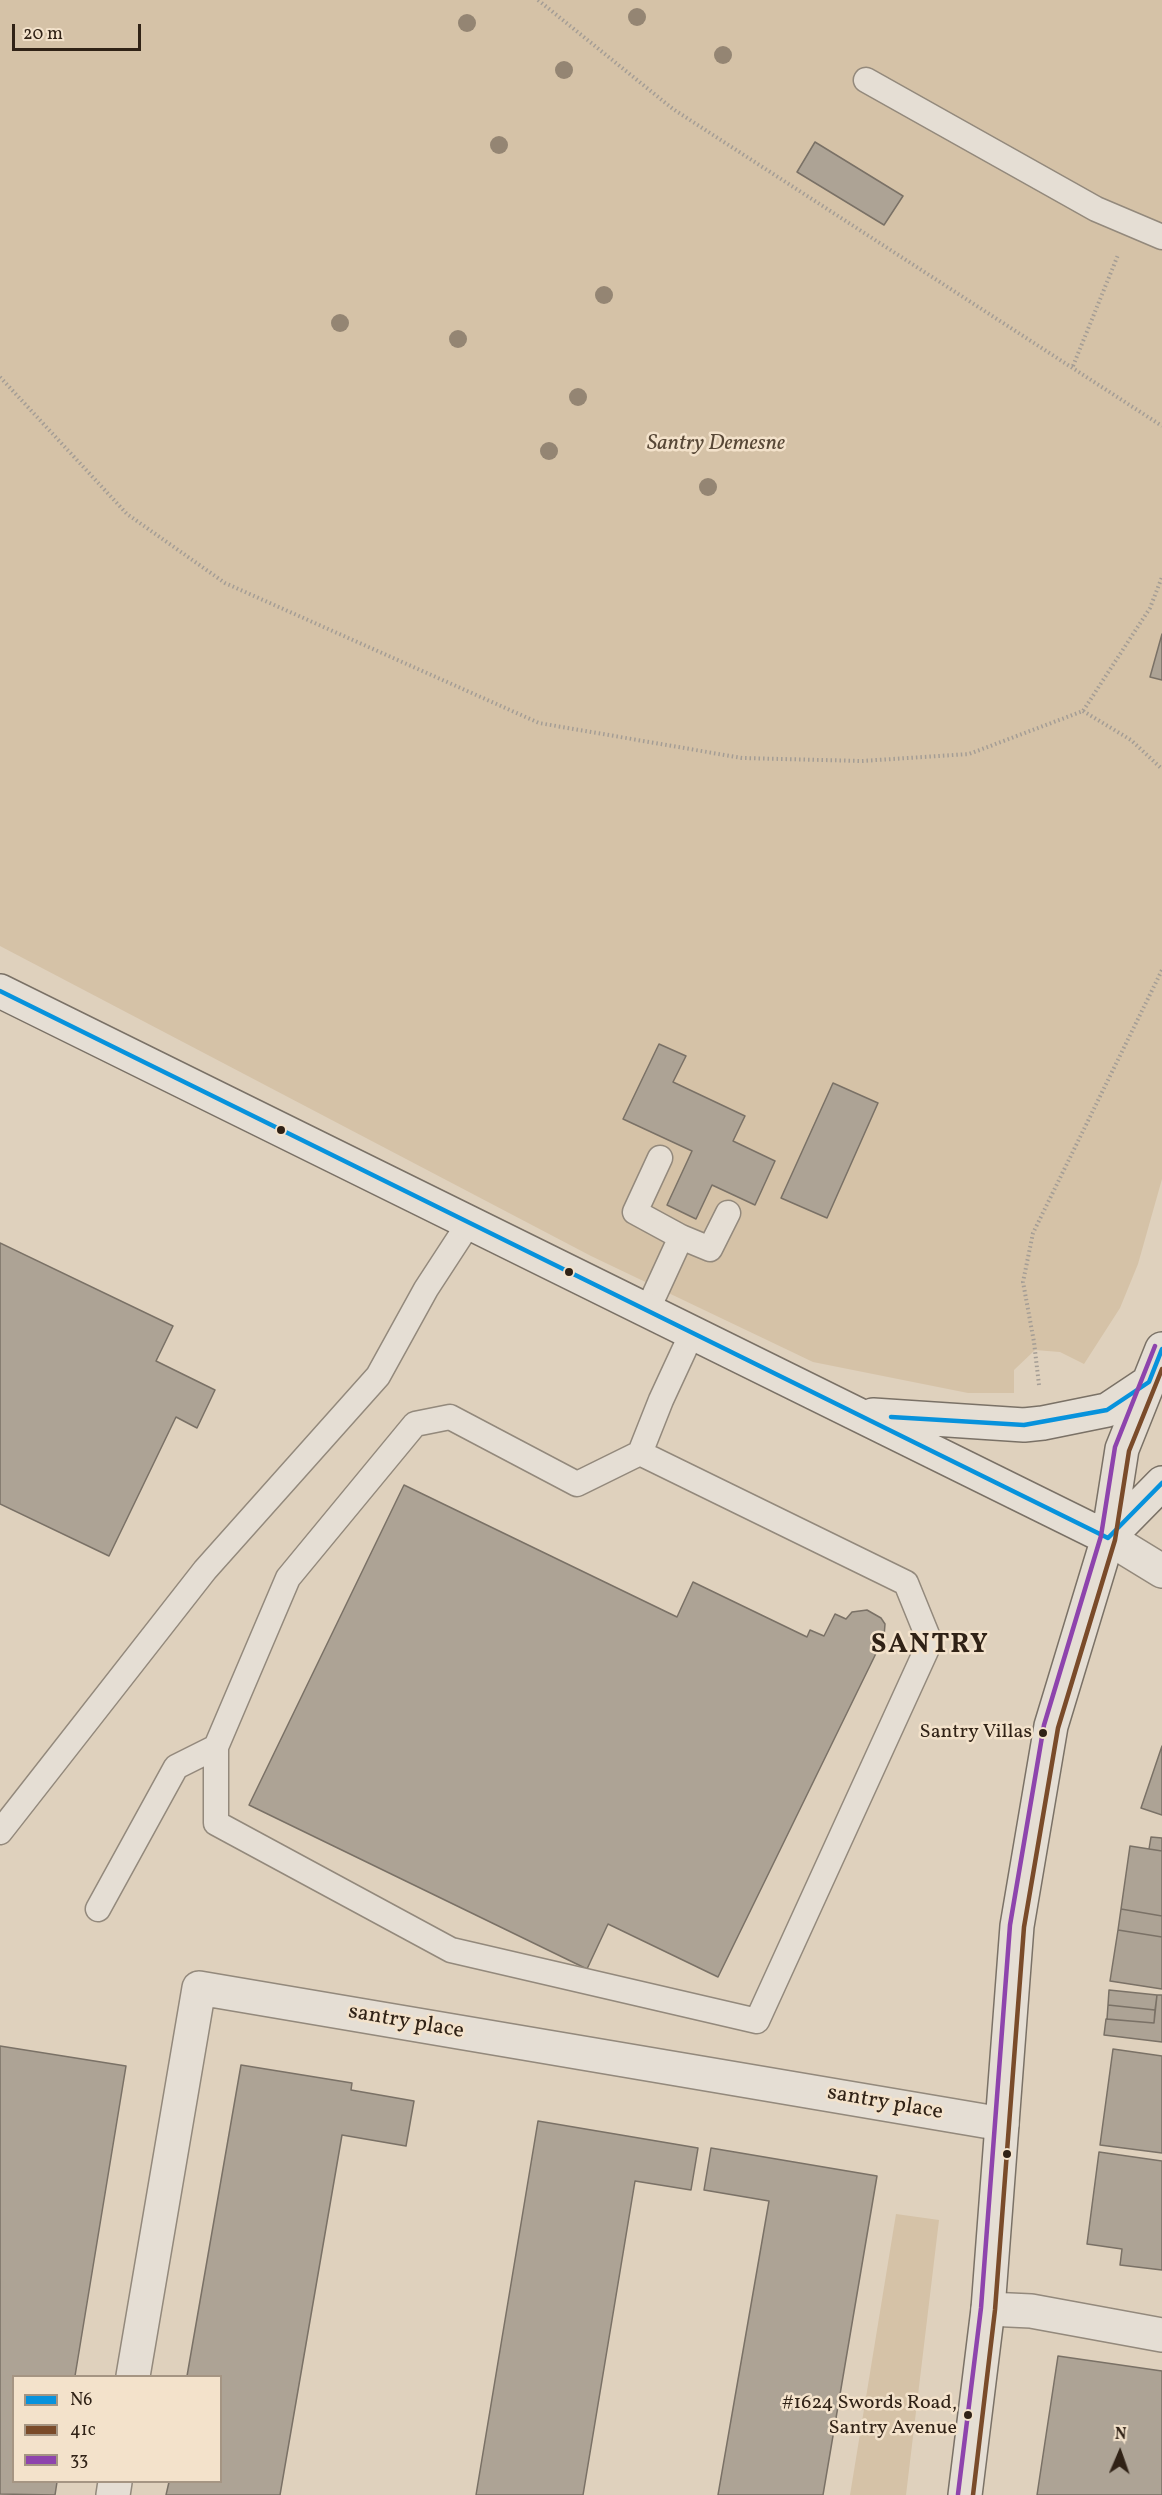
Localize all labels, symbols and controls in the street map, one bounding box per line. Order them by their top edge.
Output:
scale bar [15,12,144,50]
text: 20 m [23,22,63,47]
park label: Santry Demesne [647,432,785,458]
unlabelled marker [275,1124,287,1136]
unlabelled marker [563,1266,575,1278]
district label: SANTRY [871,1630,989,1664]
place label: Santry Villas [920,1721,1032,1745]
marker: Santry Villas [1037,1727,1049,1739]
street label: santry place [346,2000,466,2046]
street label: santry place [825,2081,945,2127]
unlabelled marker [1001,2148,1013,2160]
legend [12,2375,222,2483]
text: N6 [70,2388,92,2413]
place label: #1624 Swords Road, Santry Avenue [782,2392,957,2439]
marker: #1624 Swords Road, Santry Avenue [962,2409,974,2421]
text: 41c [70,2418,96,2443]
north arrow [1090,2423,1150,2483]
text: N [1114,2424,1127,2446]
text: 33 [70,2448,88,2473]

